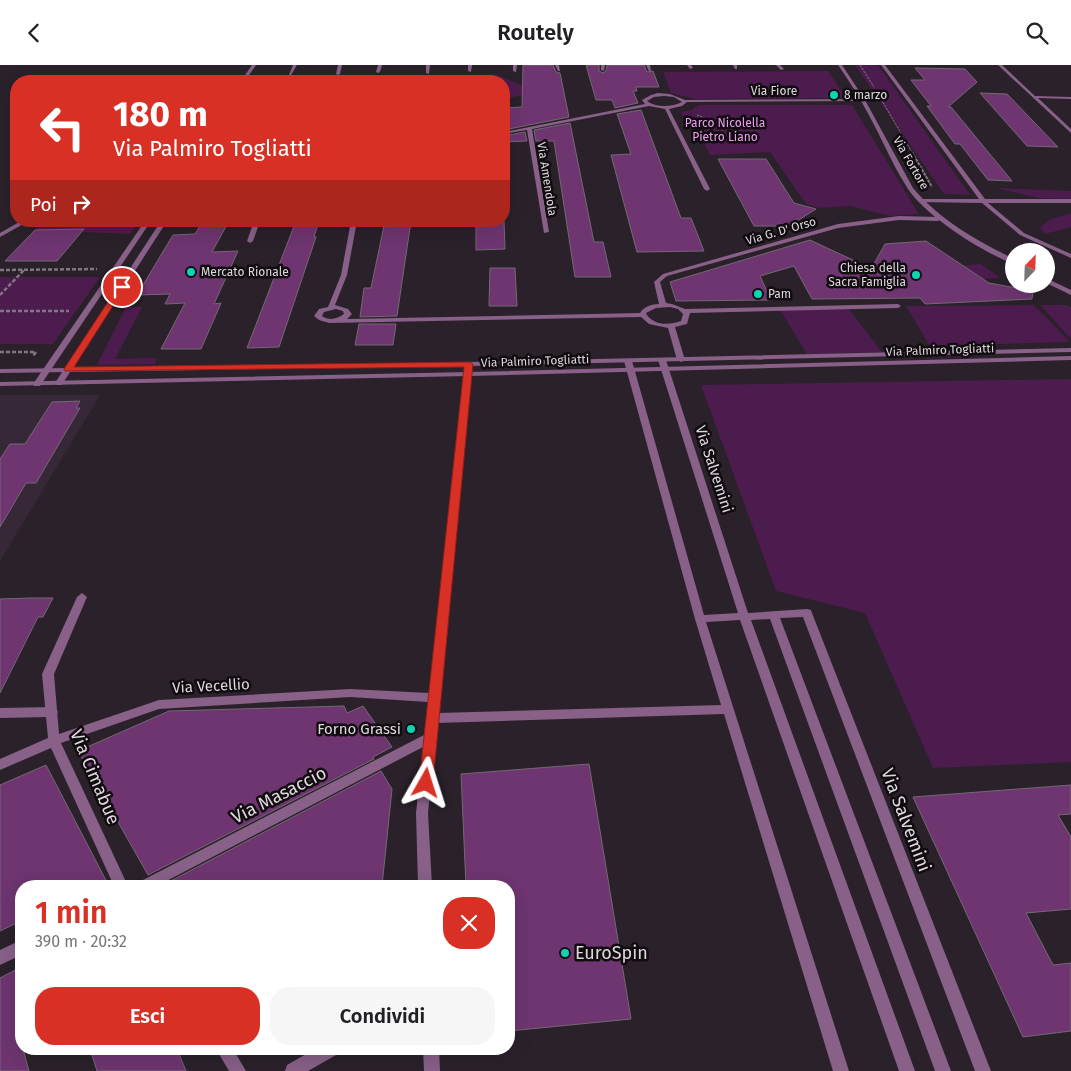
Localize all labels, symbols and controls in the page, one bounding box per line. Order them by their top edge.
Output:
icon: back [20,19,48,47]
text: Routely [497,19,574,46]
icon: search [1023,19,1051,47]
street label: Via Fiore [751,84,797,98]
place label: 8 marzo [844,88,887,102]
marker: 8 marzo [828,89,840,101]
text: 180 m [113,93,208,135]
icon: left [30,95,95,160]
park label: Parco Nicolella Pietro Liano [685,116,765,144]
street label: Via Fortore [890,134,932,192]
text: Via Palmiro Togliatti [113,135,312,162]
street label: Via Amendola [534,141,560,217]
icon: right [67,190,95,218]
text: Poi [30,193,57,216]
street label: Via G. D' Orso [744,214,818,248]
north arrow [1005,243,1055,293]
map controls [1005,243,1055,293]
place label: Chiesa della Sacra Famiglia [828,261,906,289]
place label: Mercato Rionale [201,265,289,279]
pin [101,266,143,308]
marker: Mercato Rionale [185,266,197,278]
marker: Chiesa della Sacra Famiglia [910,269,922,281]
icon: arrive [108,273,136,301]
place label: Pam [768,287,791,301]
marker: Pam [752,288,764,300]
street label: Via Palmiro Togliatti [886,341,994,359]
street label: Via Palmiro Togliatti [481,352,589,370]
street label: Via Salvemini [691,423,737,515]
street label: Via Vecellio [172,675,250,697]
place label: Forno Grassi [317,720,401,738]
marker: Forno Grassi [405,723,417,735]
street label: Via Cimabue [65,726,125,828]
position arrow [399,756,451,808]
street label: Via Masaccio [228,762,330,828]
street label: Via Salvemini [876,765,936,875]
text: 1 min [35,895,107,931]
button: close [443,897,495,949]
text: 390 m · 20:32 [35,932,127,951]
place label: EuroSpin [575,942,648,964]
marker: EuroSpin [559,947,571,959]
button: Esci [35,987,260,1045]
button: Condividi [270,987,495,1045]

